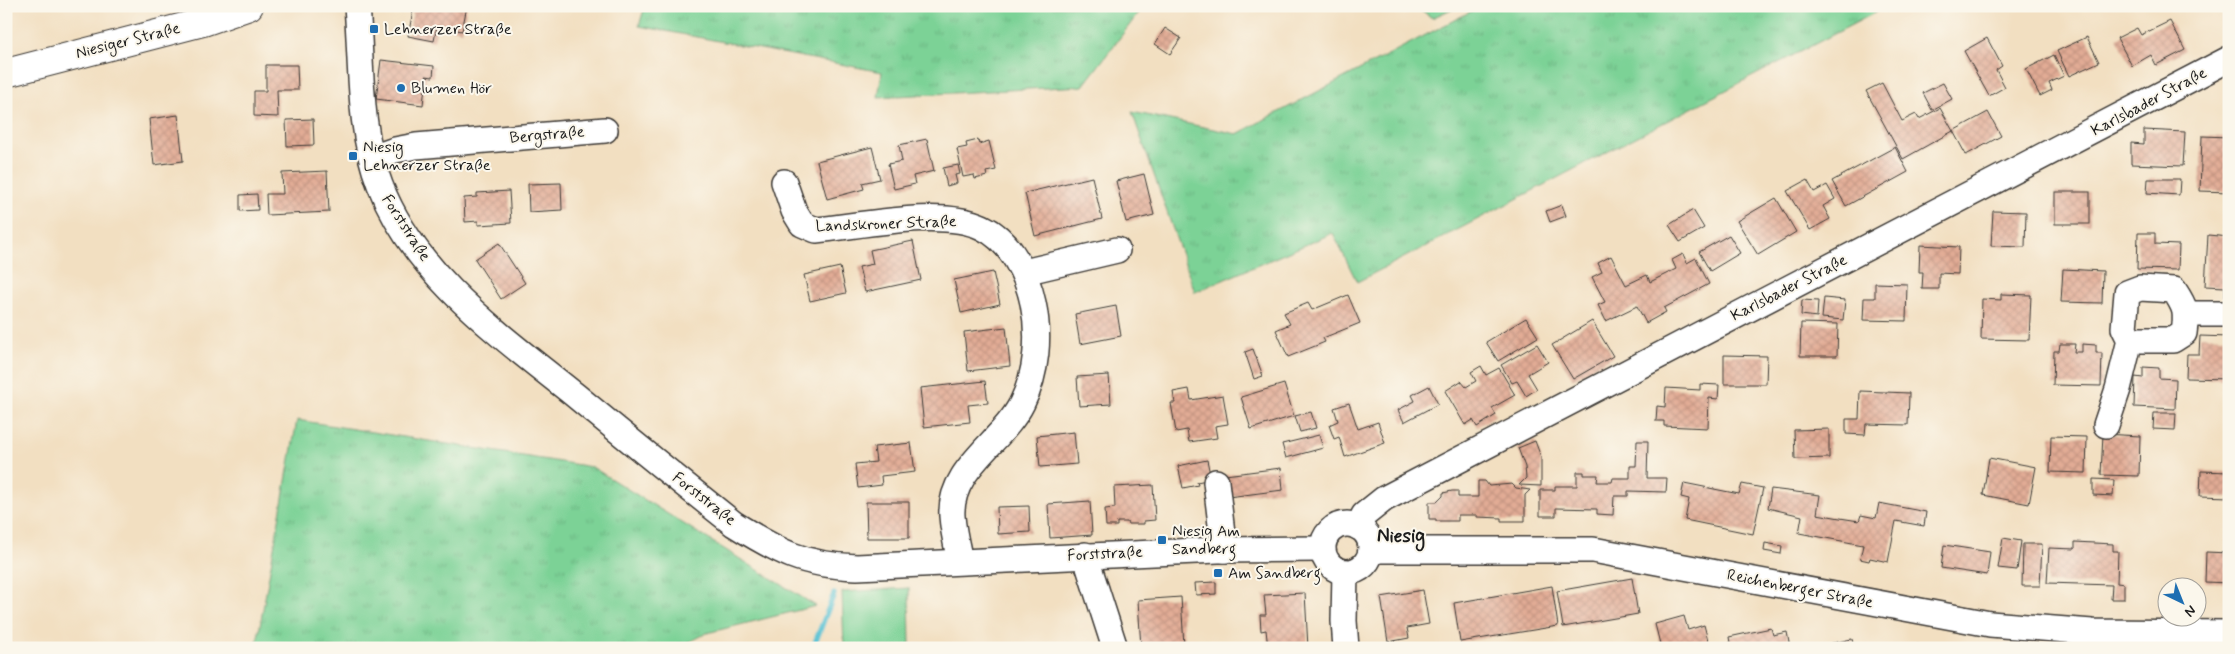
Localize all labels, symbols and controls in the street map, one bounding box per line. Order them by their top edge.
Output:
street label: Niesiger Straße [74,18,183,65]
place label: Lehnerzer Straße [384,19,512,40]
marker: Lehnerzer Straße [368,23,380,35]
street label: Karlsbader Straße [2088,63,2211,141]
place label: Blumen Hör [411,78,492,99]
marker: Blumen Hör [395,82,407,94]
street label: Bergstraße [509,121,586,150]
place label: Niesig Lehnerzer Straße [363,137,491,176]
marker: Niesig Lehnerzer Straße [347,150,359,162]
street label: Forststraße [377,191,435,266]
street label: Landskroner Straße [815,211,957,237]
street label: Karlsbader Straße [1727,250,1851,326]
street label: Forststraße [668,467,740,531]
place label: Niesig Am Sandberg [1172,521,1240,561]
district label: Niesig [1377,524,1425,552]
marker: Niesig Am Sandberg [1156,534,1168,546]
street label: Forststraße [1067,542,1143,566]
place label: Am Sandberg [1228,563,1321,585]
street label: Reichenberger Straße [1725,565,1875,614]
marker: Am Sandberg [1212,567,1224,579]
north arrow [2158,576,2208,626]
text: N [2181,601,2200,621]

